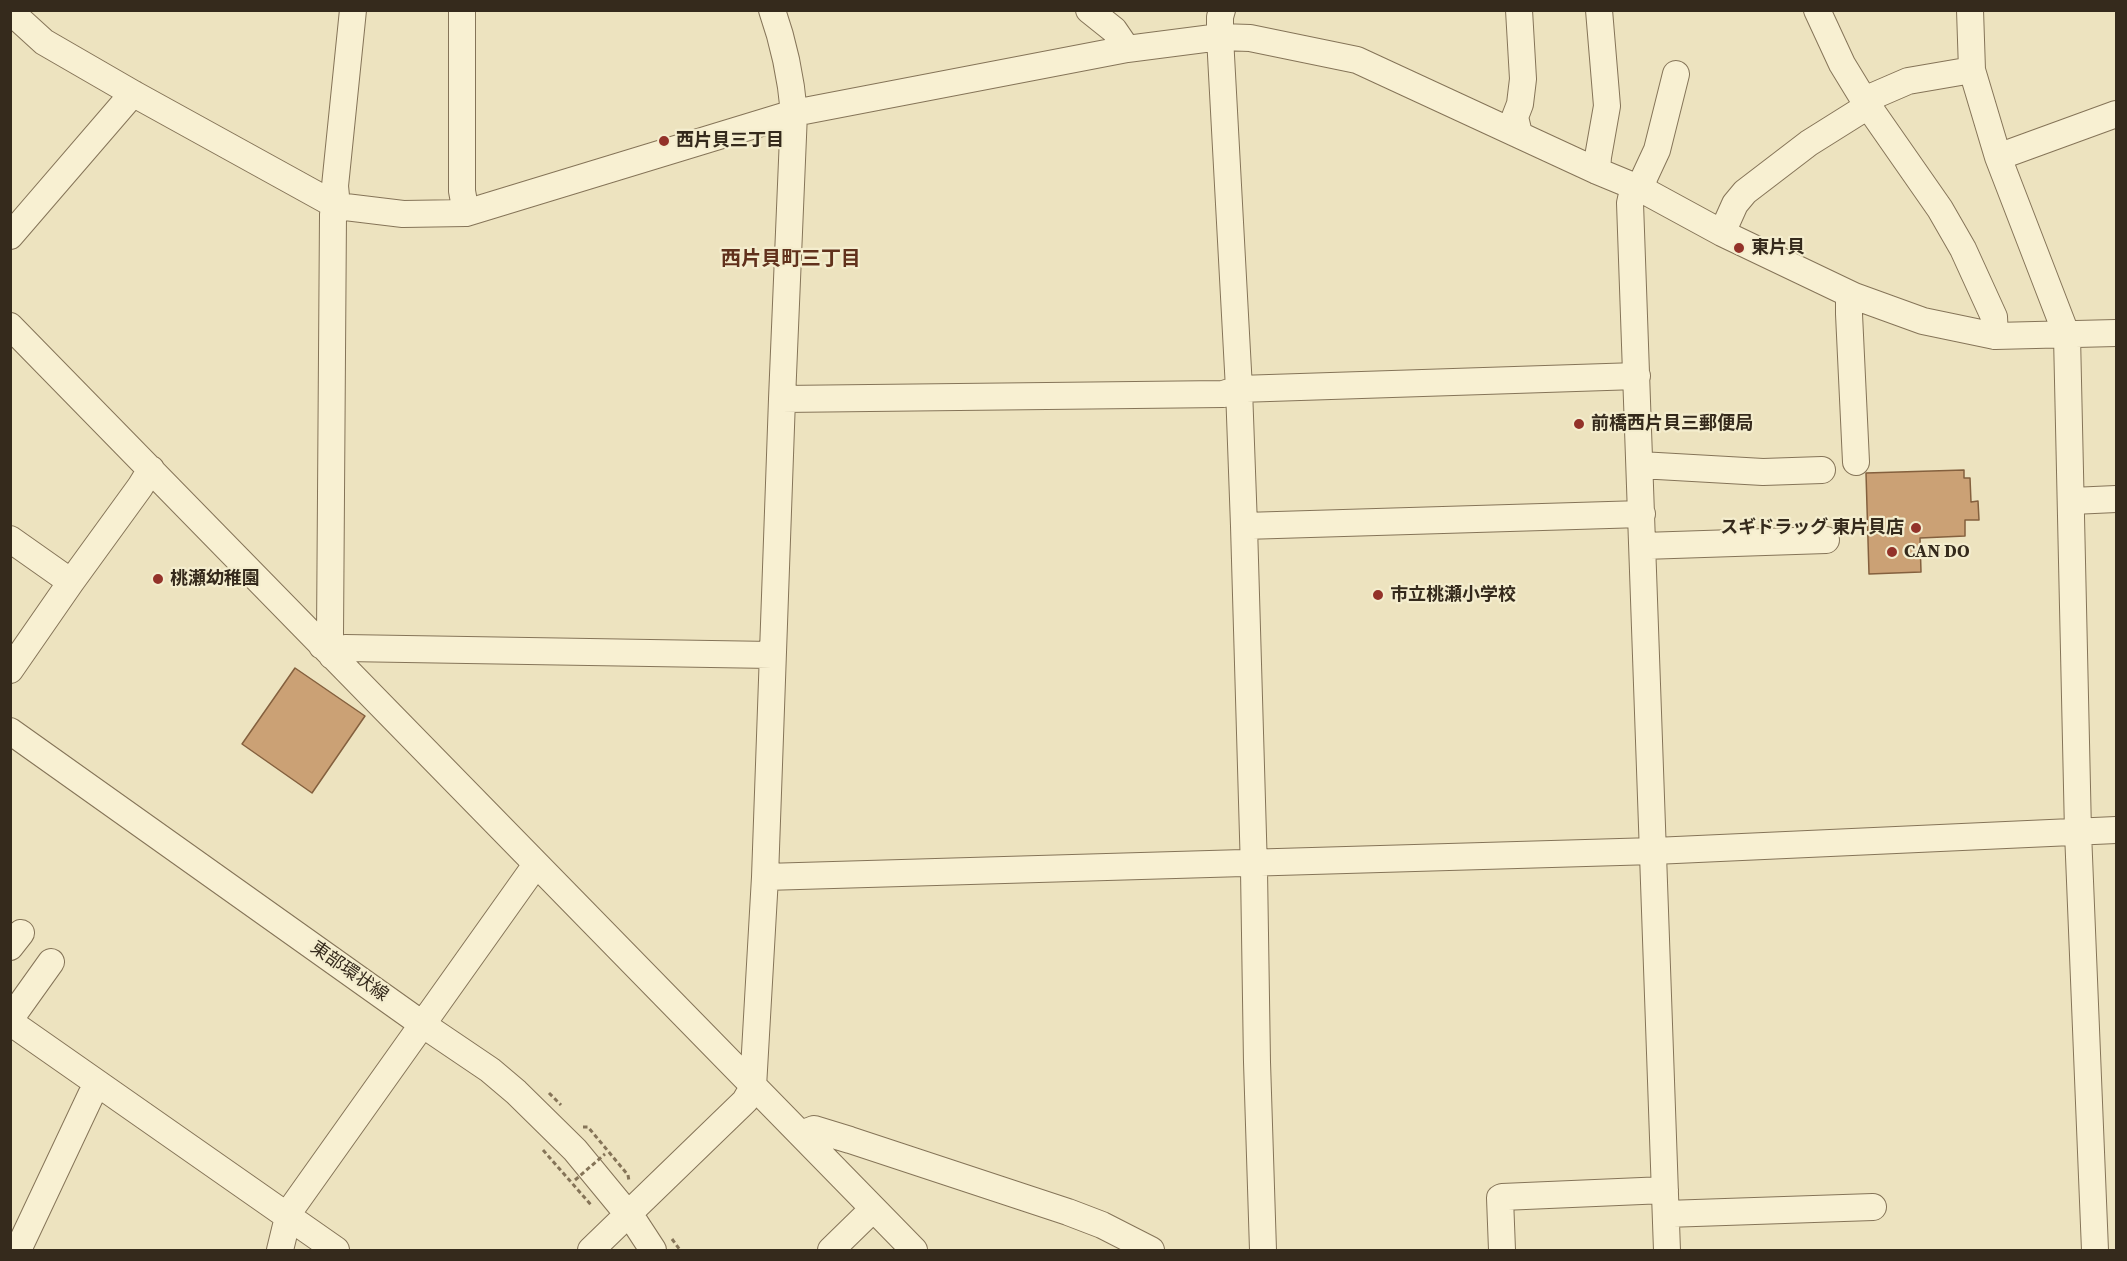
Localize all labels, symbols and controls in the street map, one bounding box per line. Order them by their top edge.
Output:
place label: 西片貝三丁目 [676,130,784,152]
marker: 西片貝三丁目 [657,134,671,148]
place label: 東片貝 [1751,237,1805,259]
marker: 東片貝 [1732,241,1746,255]
district label: 西片貝町三丁目 [721,248,861,272]
place label: 前橋西片貝三郵便局 [1591,413,1753,435]
marker: 前橋西片貝三郵便局 [1572,417,1586,431]
place label: スギドラッグ 東片貝店 [1720,517,1904,539]
marker: スギドラッグ 東片貝店 [1909,521,1923,535]
place label: CAN DO [1904,541,1970,563]
marker: CAN DO [1885,545,1899,559]
place label: 桃瀬幼稚園 [170,568,260,590]
marker: 桃瀬幼稚園 [151,572,165,586]
place label: 市立桃瀬小学校 [1390,584,1516,606]
marker: 市立桃瀬小学校 [1371,588,1385,602]
street label: 東部環状線 [306,937,392,1007]

